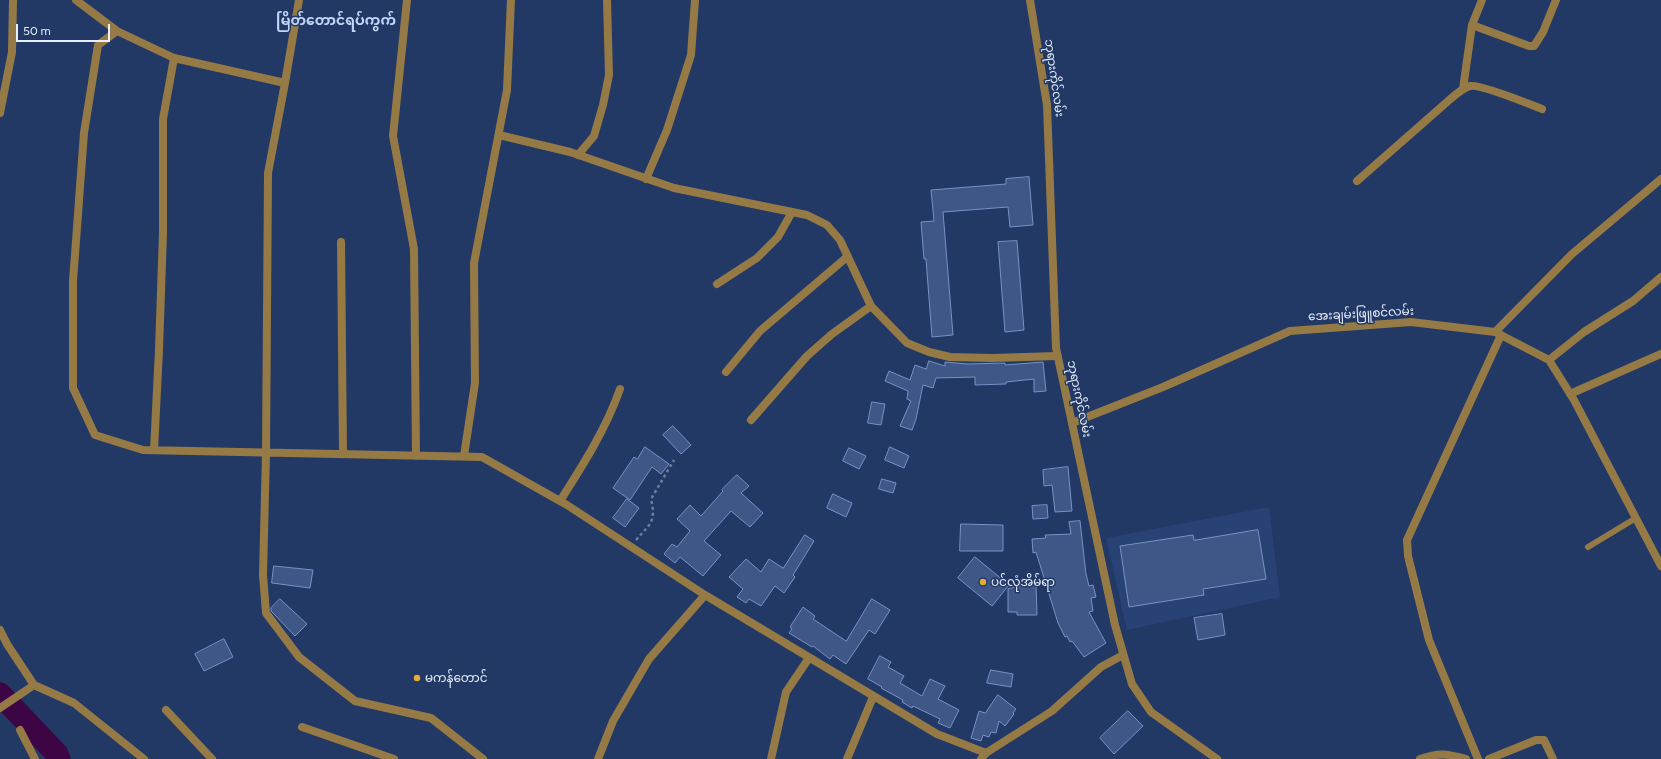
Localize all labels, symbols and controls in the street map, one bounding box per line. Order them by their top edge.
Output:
district label: မြိတ်တောင်ရပ်ကွက် [276,13,396,29]
scale bar [18,16,112,42]
text: 50 m [23,24,51,38]
street label: ဘုရားကိုင်လမ်း [1041,38,1067,118]
street label: အေးချမ်းဖြူစင်လမ်း [1308,304,1414,324]
street label: ဘုရားကိုင်လမ်း [1064,359,1094,439]
place label: ပင်လုံအိမ်ရာ [991,575,1055,589]
marker: ပင်လုံအိမ်ရာ [978,577,988,587]
place label: မကန်တောင် [425,671,488,685]
marker: မကန်တောင် [412,673,422,683]

